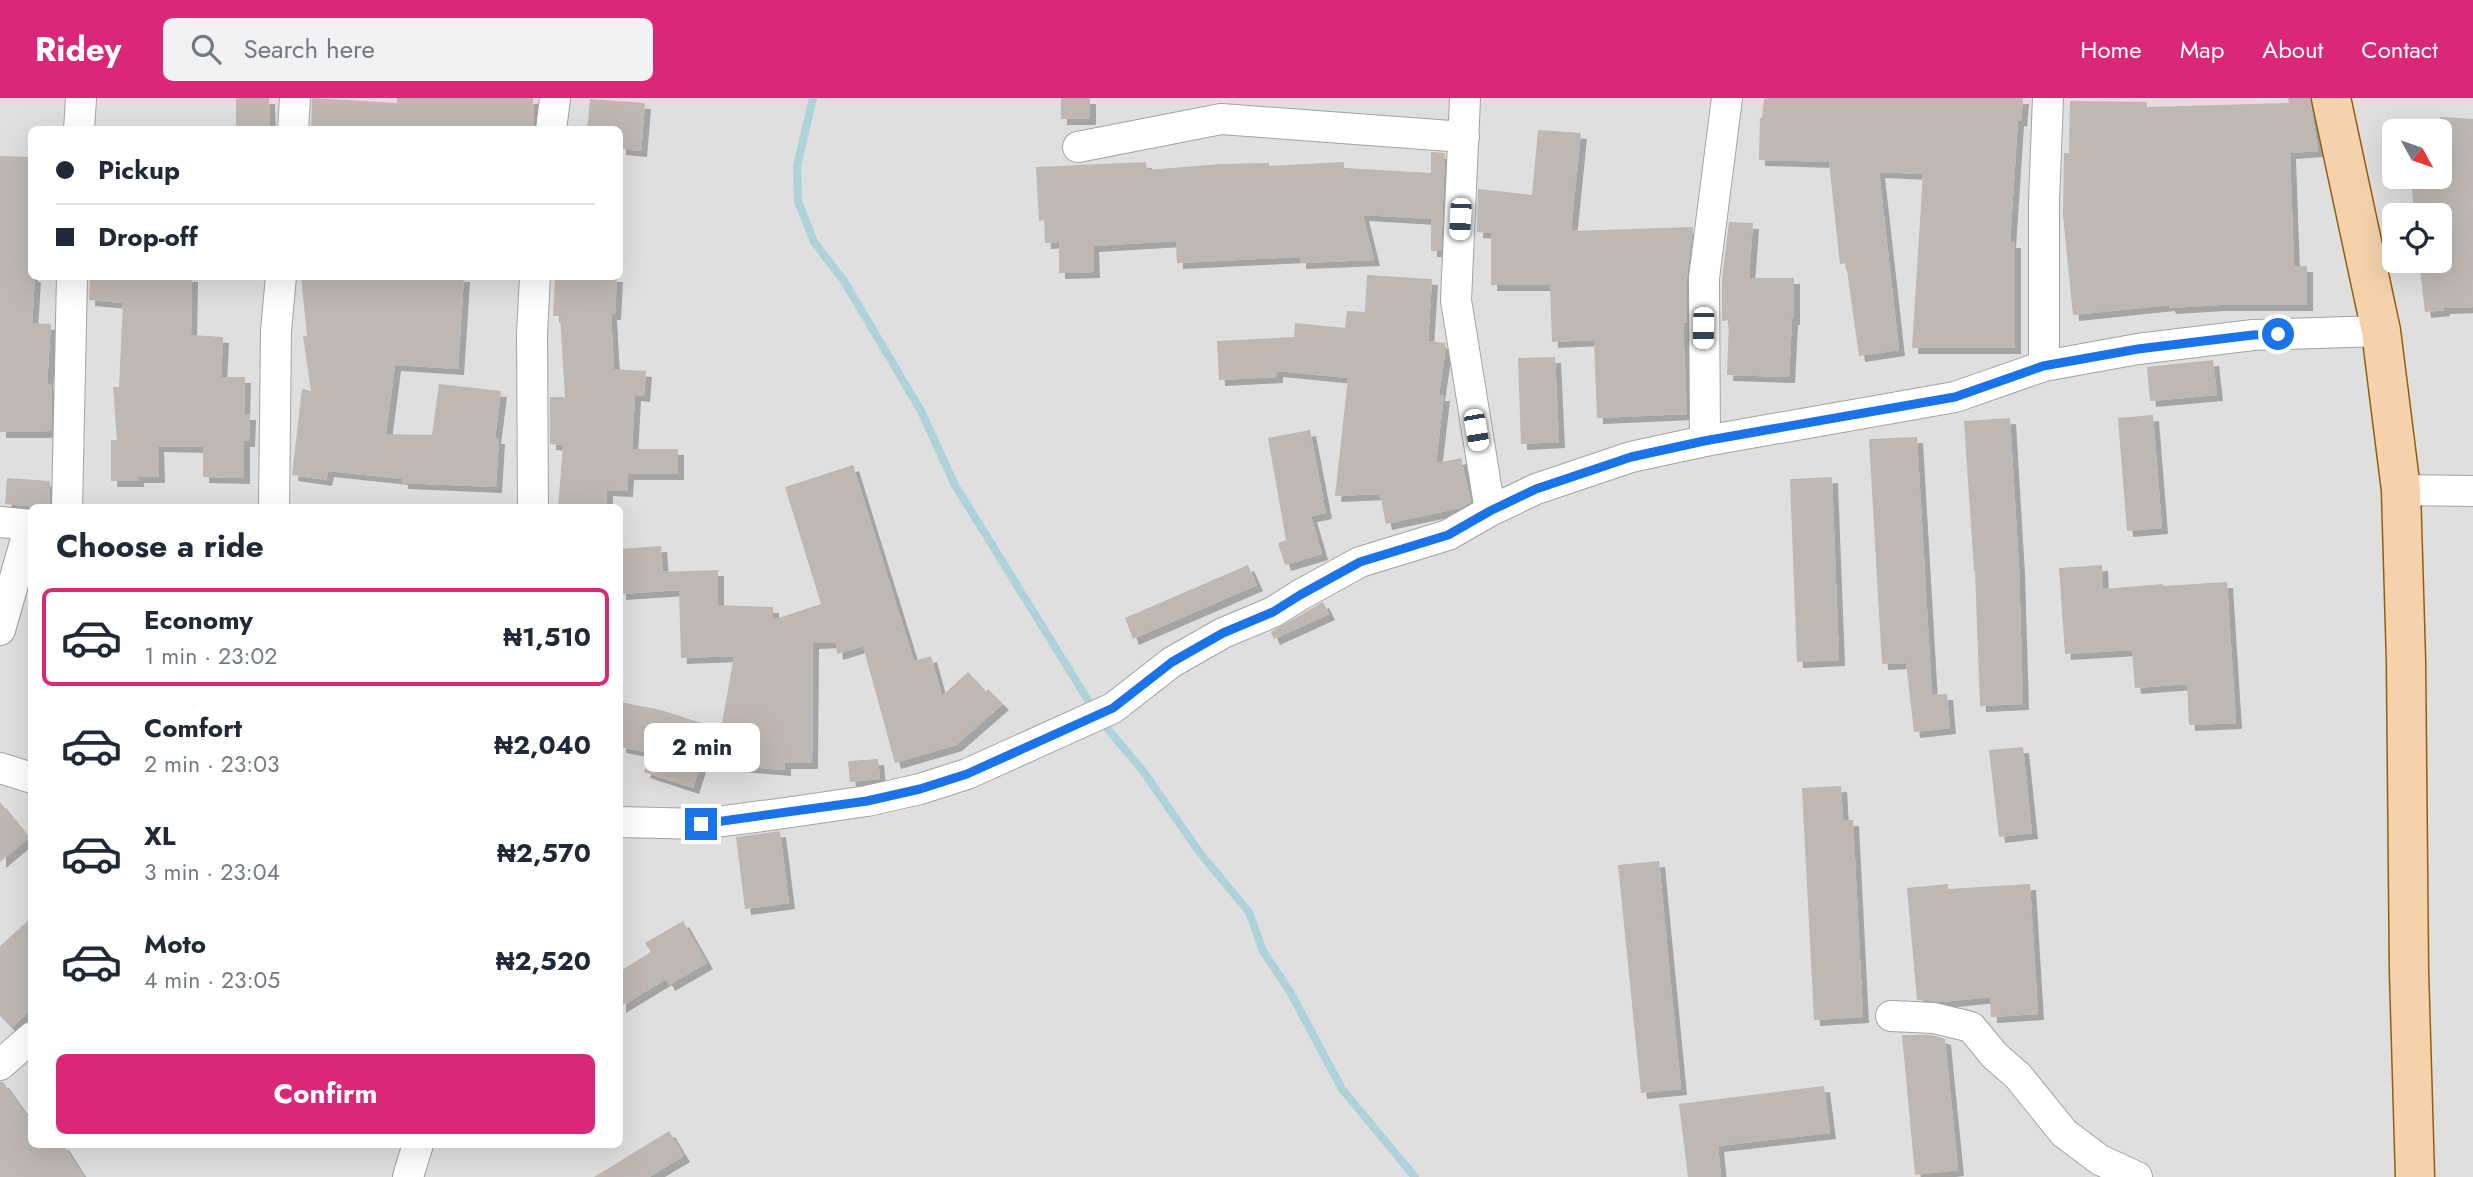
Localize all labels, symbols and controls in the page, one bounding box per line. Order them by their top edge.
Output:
search box [163,18,653,81]
text: Ridey [35,26,121,73]
icon: search [187,30,225,68]
text: Search here [243,30,375,68]
text: Home [2080,32,2142,67]
text: Map [2180,32,2224,67]
text: About [2262,32,2323,67]
text: Contact [2361,32,2438,67]
north arrow [2382,119,2452,189]
map controls [2382,119,2452,273]
text: Pickup [98,151,180,189]
car [1449,197,1472,241]
button: locate [2382,203,2452,273]
text: Drop-off [98,218,198,256]
car [1693,307,1714,349]
route start [2262,318,2294,350]
car [1463,407,1490,453]
text: Choose a ride [56,523,264,569]
text: Economy [144,601,253,639]
icon: car [60,606,123,669]
text: ₦1,510 [503,618,591,656]
text: 1 min · 23:02 [144,639,277,673]
text: Comfort [144,709,242,747]
icon: car [60,714,123,777]
callout: 2 min [643,722,759,772]
text: ₦2,040 [494,726,591,764]
text: 2 min [672,730,732,764]
text: 2 min · 23:03 [144,747,280,781]
route end [685,808,717,840]
text: XL [144,817,176,855]
icon: car [60,822,123,885]
text: ₦2,570 [497,834,591,872]
text: 3 min · 23:04 [144,855,280,889]
text: Moto [144,925,206,963]
icon: car [60,930,123,993]
text: ₦2,520 [496,942,591,980]
text: 4 min · 23:05 [144,963,280,997]
button: Confirm [56,1054,595,1134]

